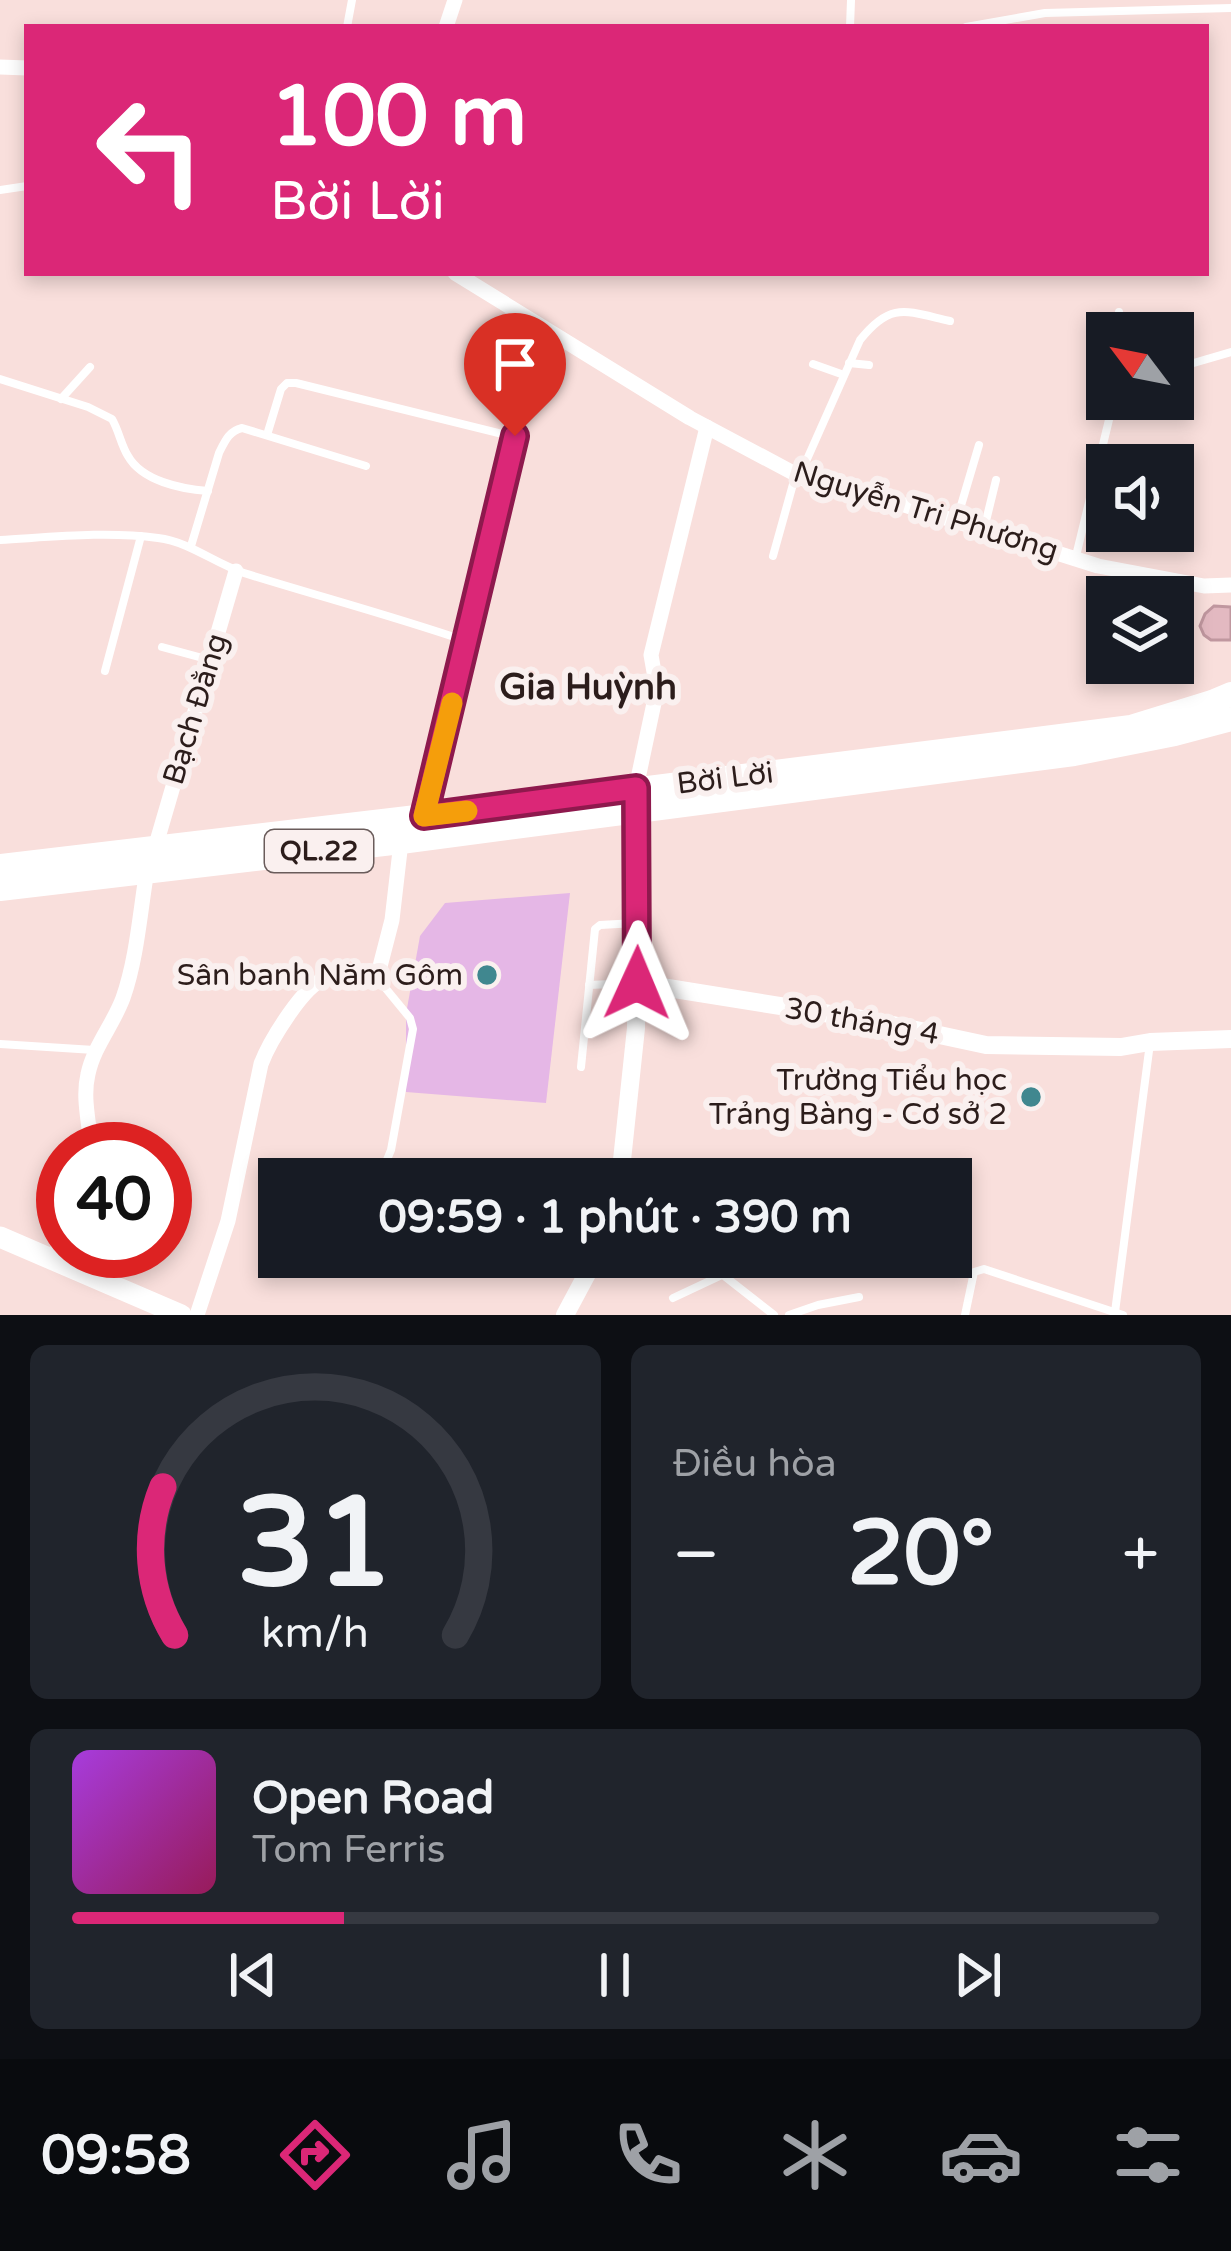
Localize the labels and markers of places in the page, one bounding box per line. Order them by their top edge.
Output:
pin [464,313,566,436]
place label: Sân banh Năm Gôm [177,957,463,994]
marker: Sân banh Năm Gôm [474,962,500,988]
place label: Trường Tiểu học Trảng Bàng - Cơ sở 2 [709,1062,1007,1133]
marker: Trường Tiểu học Trảng Bàng - Cơ sở 2 [1018,1084,1044,1110]

